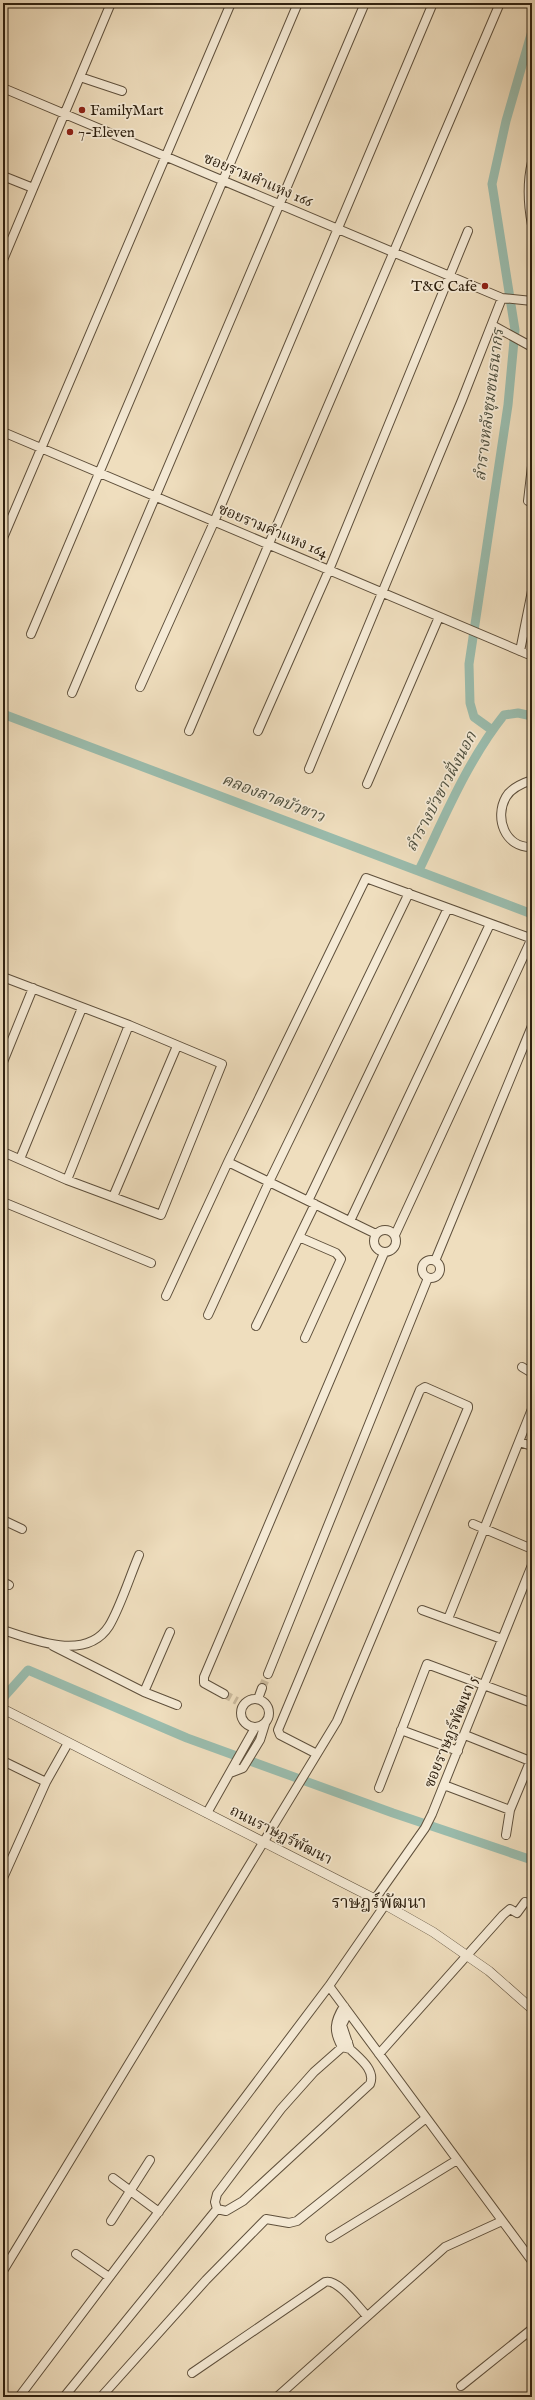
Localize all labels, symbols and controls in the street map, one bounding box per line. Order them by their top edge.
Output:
place label: FamilyMart [90,101,164,120]
marker: FamilyMart [77,105,87,115]
place label: 7-Eleven [78,123,135,142]
marker: 7-Eleven [65,127,75,137]
street label: ซอยรามคำแหง 166 [201,148,316,212]
place label: T&C Cafe [411,277,477,296]
marker: T&C Cafe [480,281,490,291]
water label: ลำรางหลังชุมชนธนากร [471,326,510,482]
street label: ซอยรามคำแหง 164 [215,499,331,563]
water label: ลำรางบัวขาวฝั่งนอก [399,726,483,855]
water label: คลองลาดบัวขาว [219,770,328,828]
street label: ซอยราษฎร์พัฒนา 5 [419,1672,482,1791]
street label: ถนนราษฏร์พัฒนา [227,1800,336,1869]
district label: ราษฎร์พัฒนา [332,1891,426,1914]

